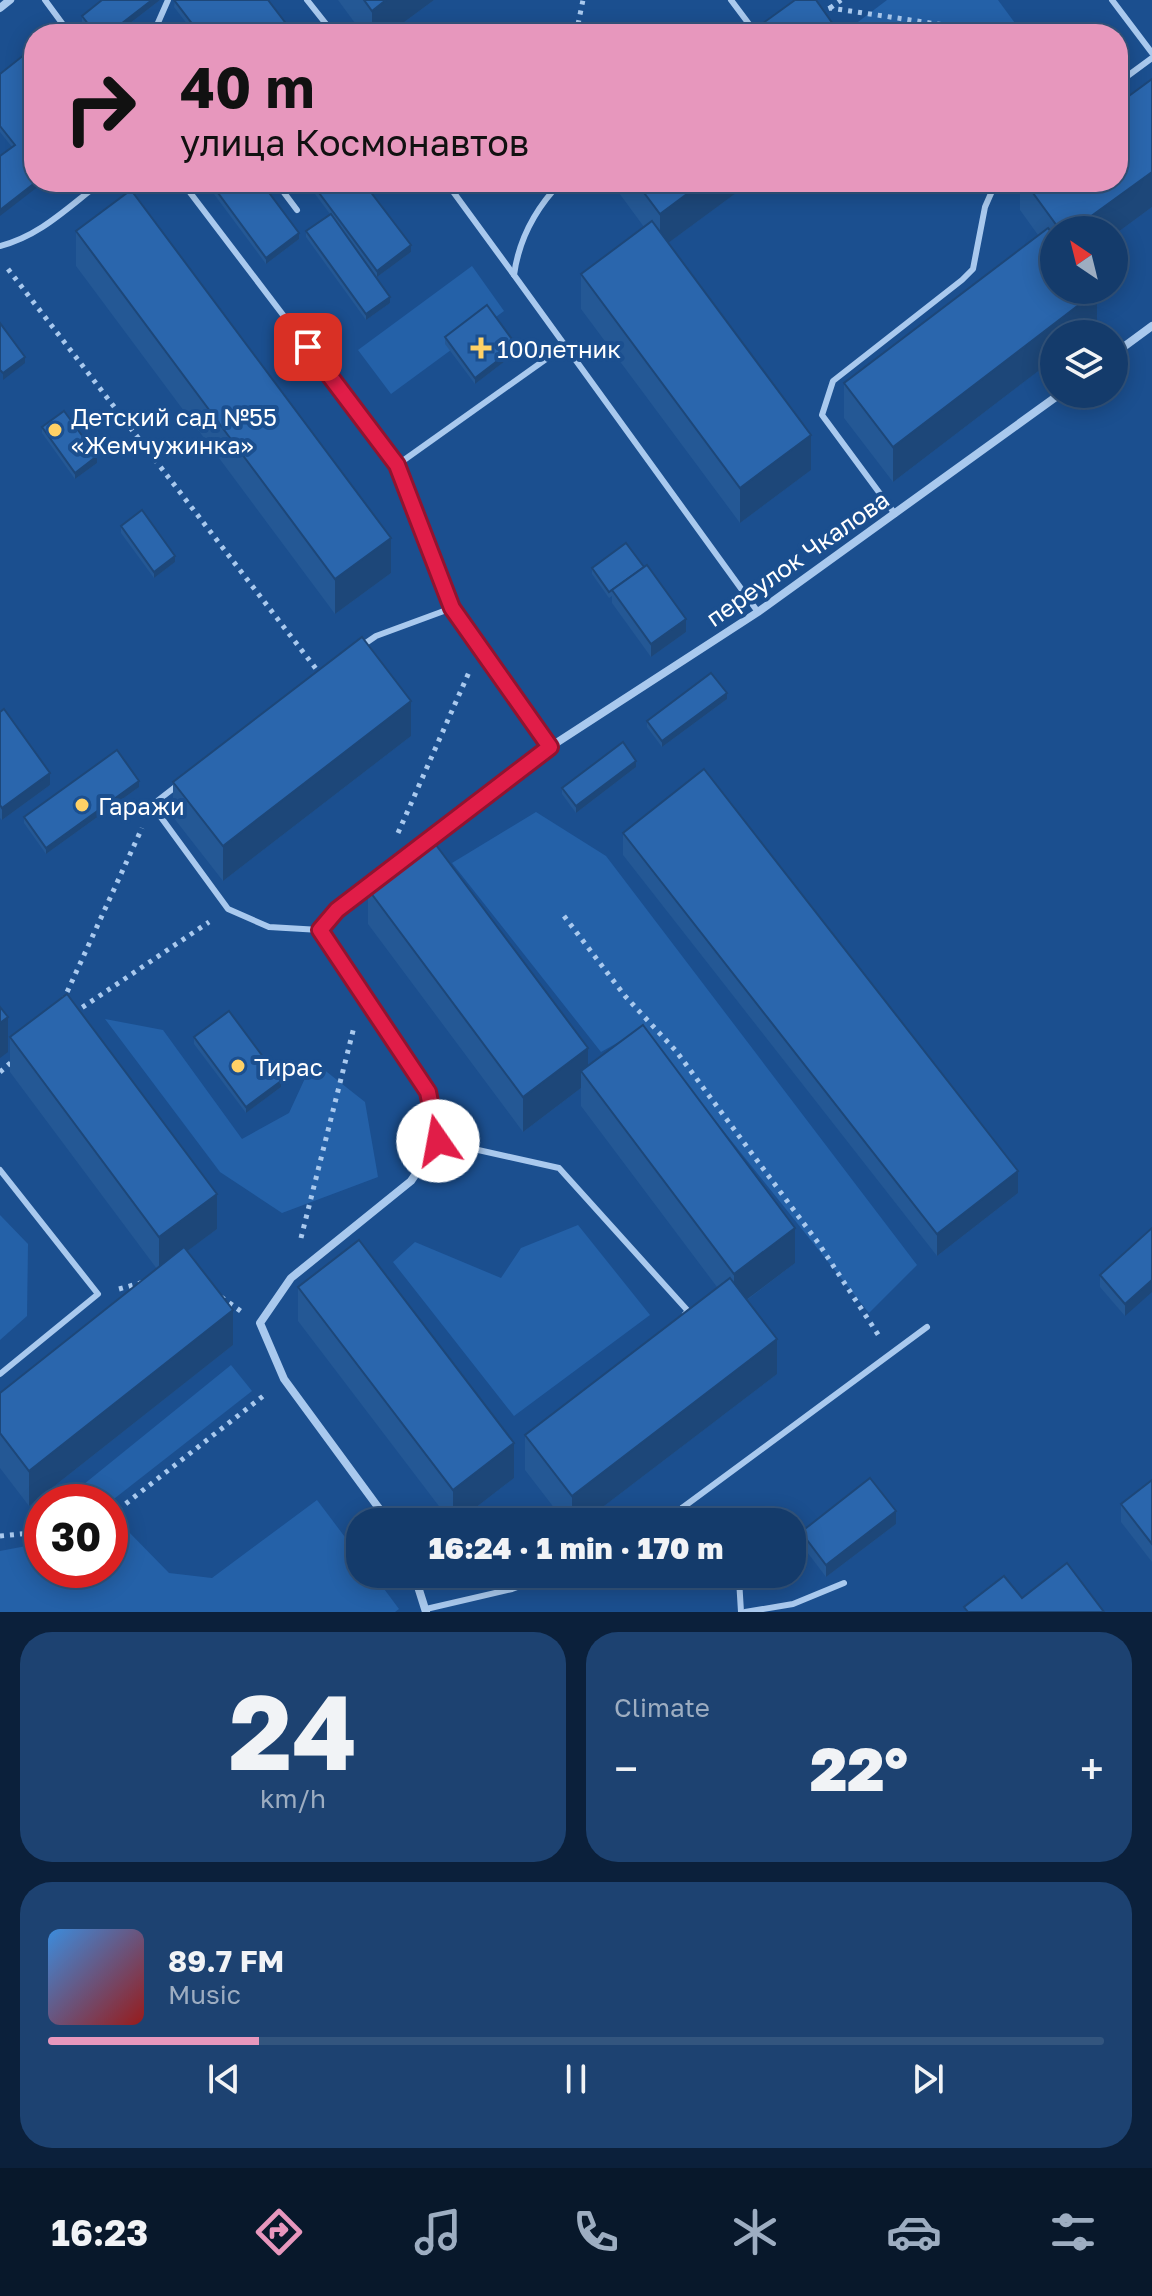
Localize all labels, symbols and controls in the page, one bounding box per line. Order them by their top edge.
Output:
text: 40 m [180,53,314,120]
icon: right [48,56,152,160]
text: улица Космонавтов [180,121,529,164]
north arrow [1040,216,1128,304]
map controls [1040,216,1128,408]
pin [274,313,342,381]
button: layers [1040,320,1128,408]
icon: arrive [286,325,330,369]
place label: 100летник [497,334,621,363]
marker: 100летник [472,339,490,357]
place label: Детский сад №55 «Жемчужинка» [71,402,277,459]
marker: Детский сад №55 «Жемчужинка» [46,421,64,439]
street label: переулок Чкалова [700,484,894,632]
place label: Гаражи [98,791,185,820]
marker: Гаражи [73,796,91,814]
place label: Тирас [254,1052,323,1081]
marker: Тирас [229,1057,247,1075]
position arrow [396,1099,480,1183]
speed limit sign: 30 [24,1484,128,1588]
text: 16:24 · 1 min · 170 m [429,1530,723,1566]
text: 24 [229,1668,357,1793]
text: Climate [614,1692,710,1723]
text: 22° [810,1732,908,1804]
text: − [614,1742,638,1795]
text: + [1080,1742,1104,1795]
text: km/h [260,1783,326,1814]
text: 89.7 FM [168,1943,284,1979]
text: Music [168,1979,241,2010]
icon: previous [202,2057,246,2101]
icon: pause [554,2057,598,2101]
icon: next [906,2057,950,2101]
icon: directions [251,2204,307,2260]
icon: music [410,2204,466,2260]
icon: phone [568,2204,624,2260]
icon: climate [727,2204,783,2260]
icon: car [886,2204,942,2260]
icon: filters [1045,2204,1101,2260]
text: 16:23 [51,2211,148,2254]

